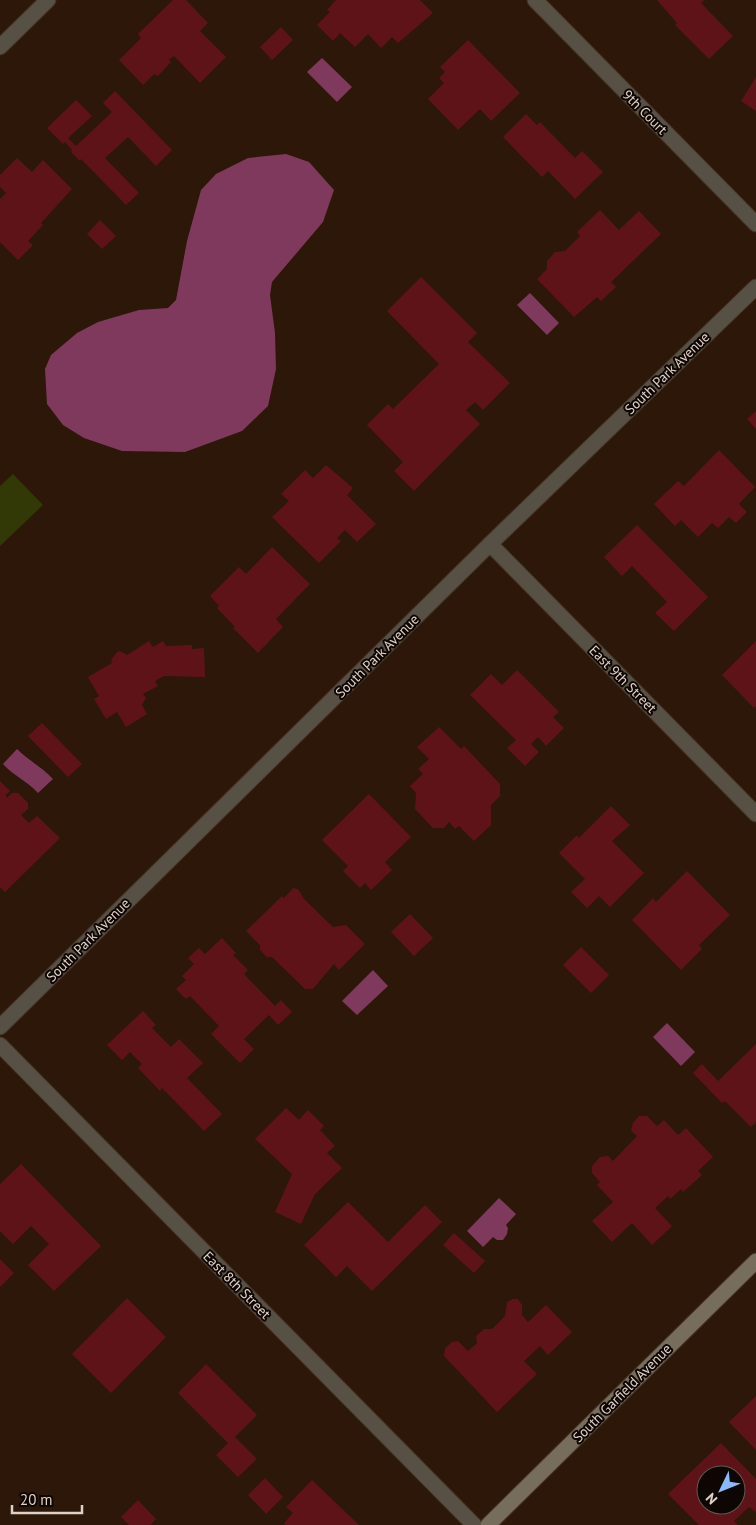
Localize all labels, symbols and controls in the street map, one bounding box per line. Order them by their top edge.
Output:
street label: 9th Court [619,86,671,138]
street label: South Park Avenue [621,328,713,418]
street label: South Park Avenue [331,610,423,702]
street label: East 9th Street [585,641,661,717]
street label: South Park Avenue [42,894,134,986]
street label: East 8th Street [199,1247,275,1323]
street label: South Garfield Avenue [569,1340,675,1446]
north arrow [696,1465,746,1515]
scale bar [12,1482,82,1514]
text: N [702,1489,721,1508]
text: 20 m [20,1490,53,1509]

